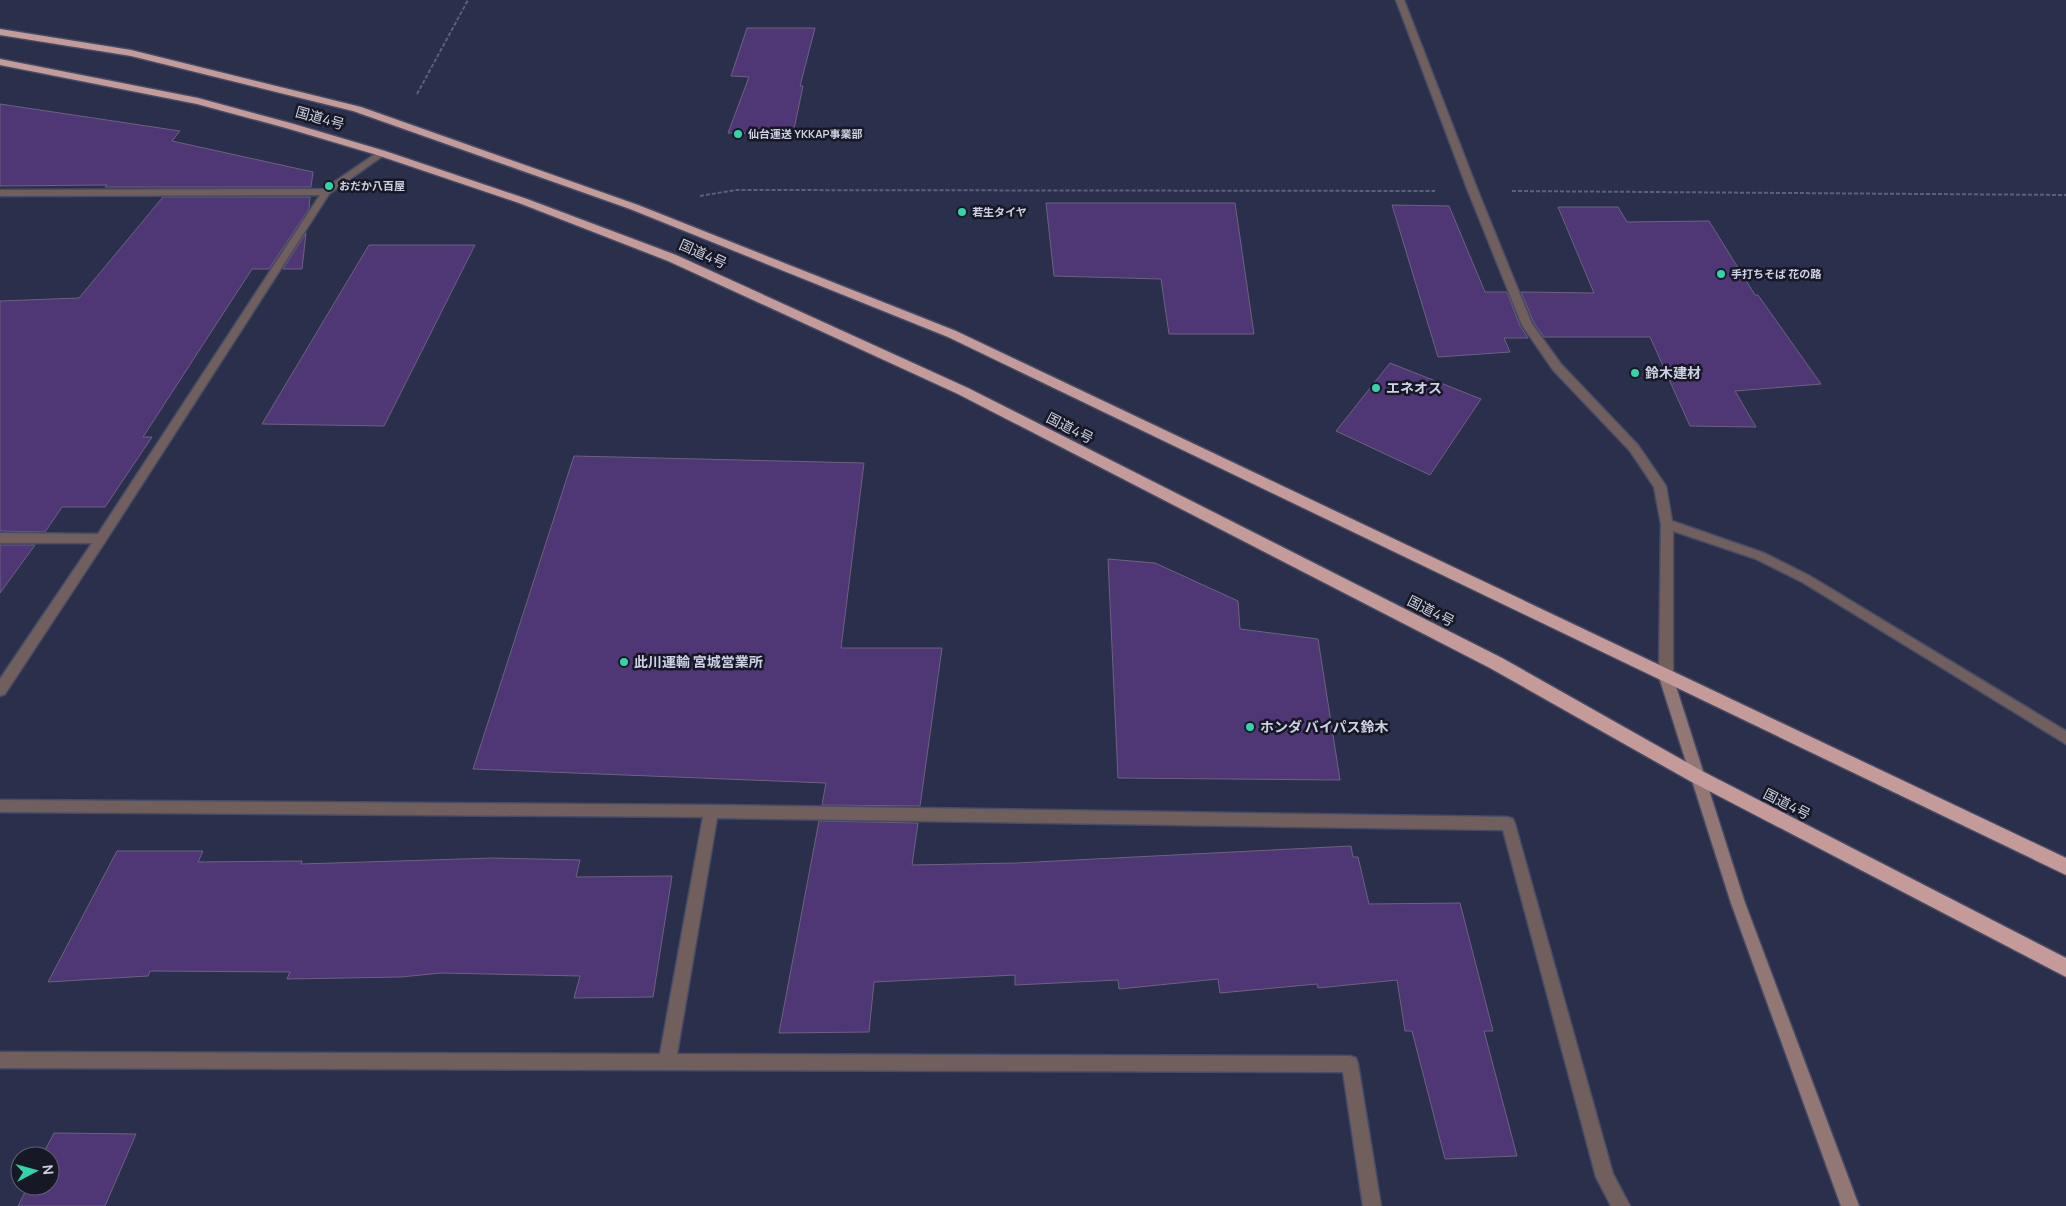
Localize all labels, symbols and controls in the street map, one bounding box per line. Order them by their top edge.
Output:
street label: 国道4号 [293,101,347,134]
place label: 仙台運送 YKKAP事業部 [748,126,863,141]
marker: 仙台運送 YKKAP事業部 [732,128,744,140]
place label: おだか八百屋 [339,178,405,193]
marker: おだか八百屋 [323,180,335,192]
place label: 若生タイヤ [972,204,1027,219]
marker: 若生タイヤ [956,206,968,218]
street label: 国道4号 [676,235,730,272]
place label: 手打ちそば 花の路 [1731,266,1822,281]
marker: 手打ちそば 花の路 [1715,268,1727,280]
place label: 鈴木建材 [1645,363,1701,382]
marker: 鈴木建材 [1629,367,1641,379]
place label: エネオス [1386,378,1442,397]
marker: エネオス [1370,382,1382,394]
street label: 国道4号 [1044,408,1097,447]
street label: 国道4号 [1405,591,1458,630]
place label: 此川運輸 宮城営業所 [634,652,763,671]
marker: 此川運輸 宮城営業所 [618,656,630,668]
place label: ホンダ バイパス鈴木 [1260,717,1389,736]
marker: ホンダ バイパス鈴木 [1244,721,1256,733]
street label: 国道4号 [1761,784,1814,823]
north arrow [10,1146,60,1196]
text: N [38,1164,58,1176]

